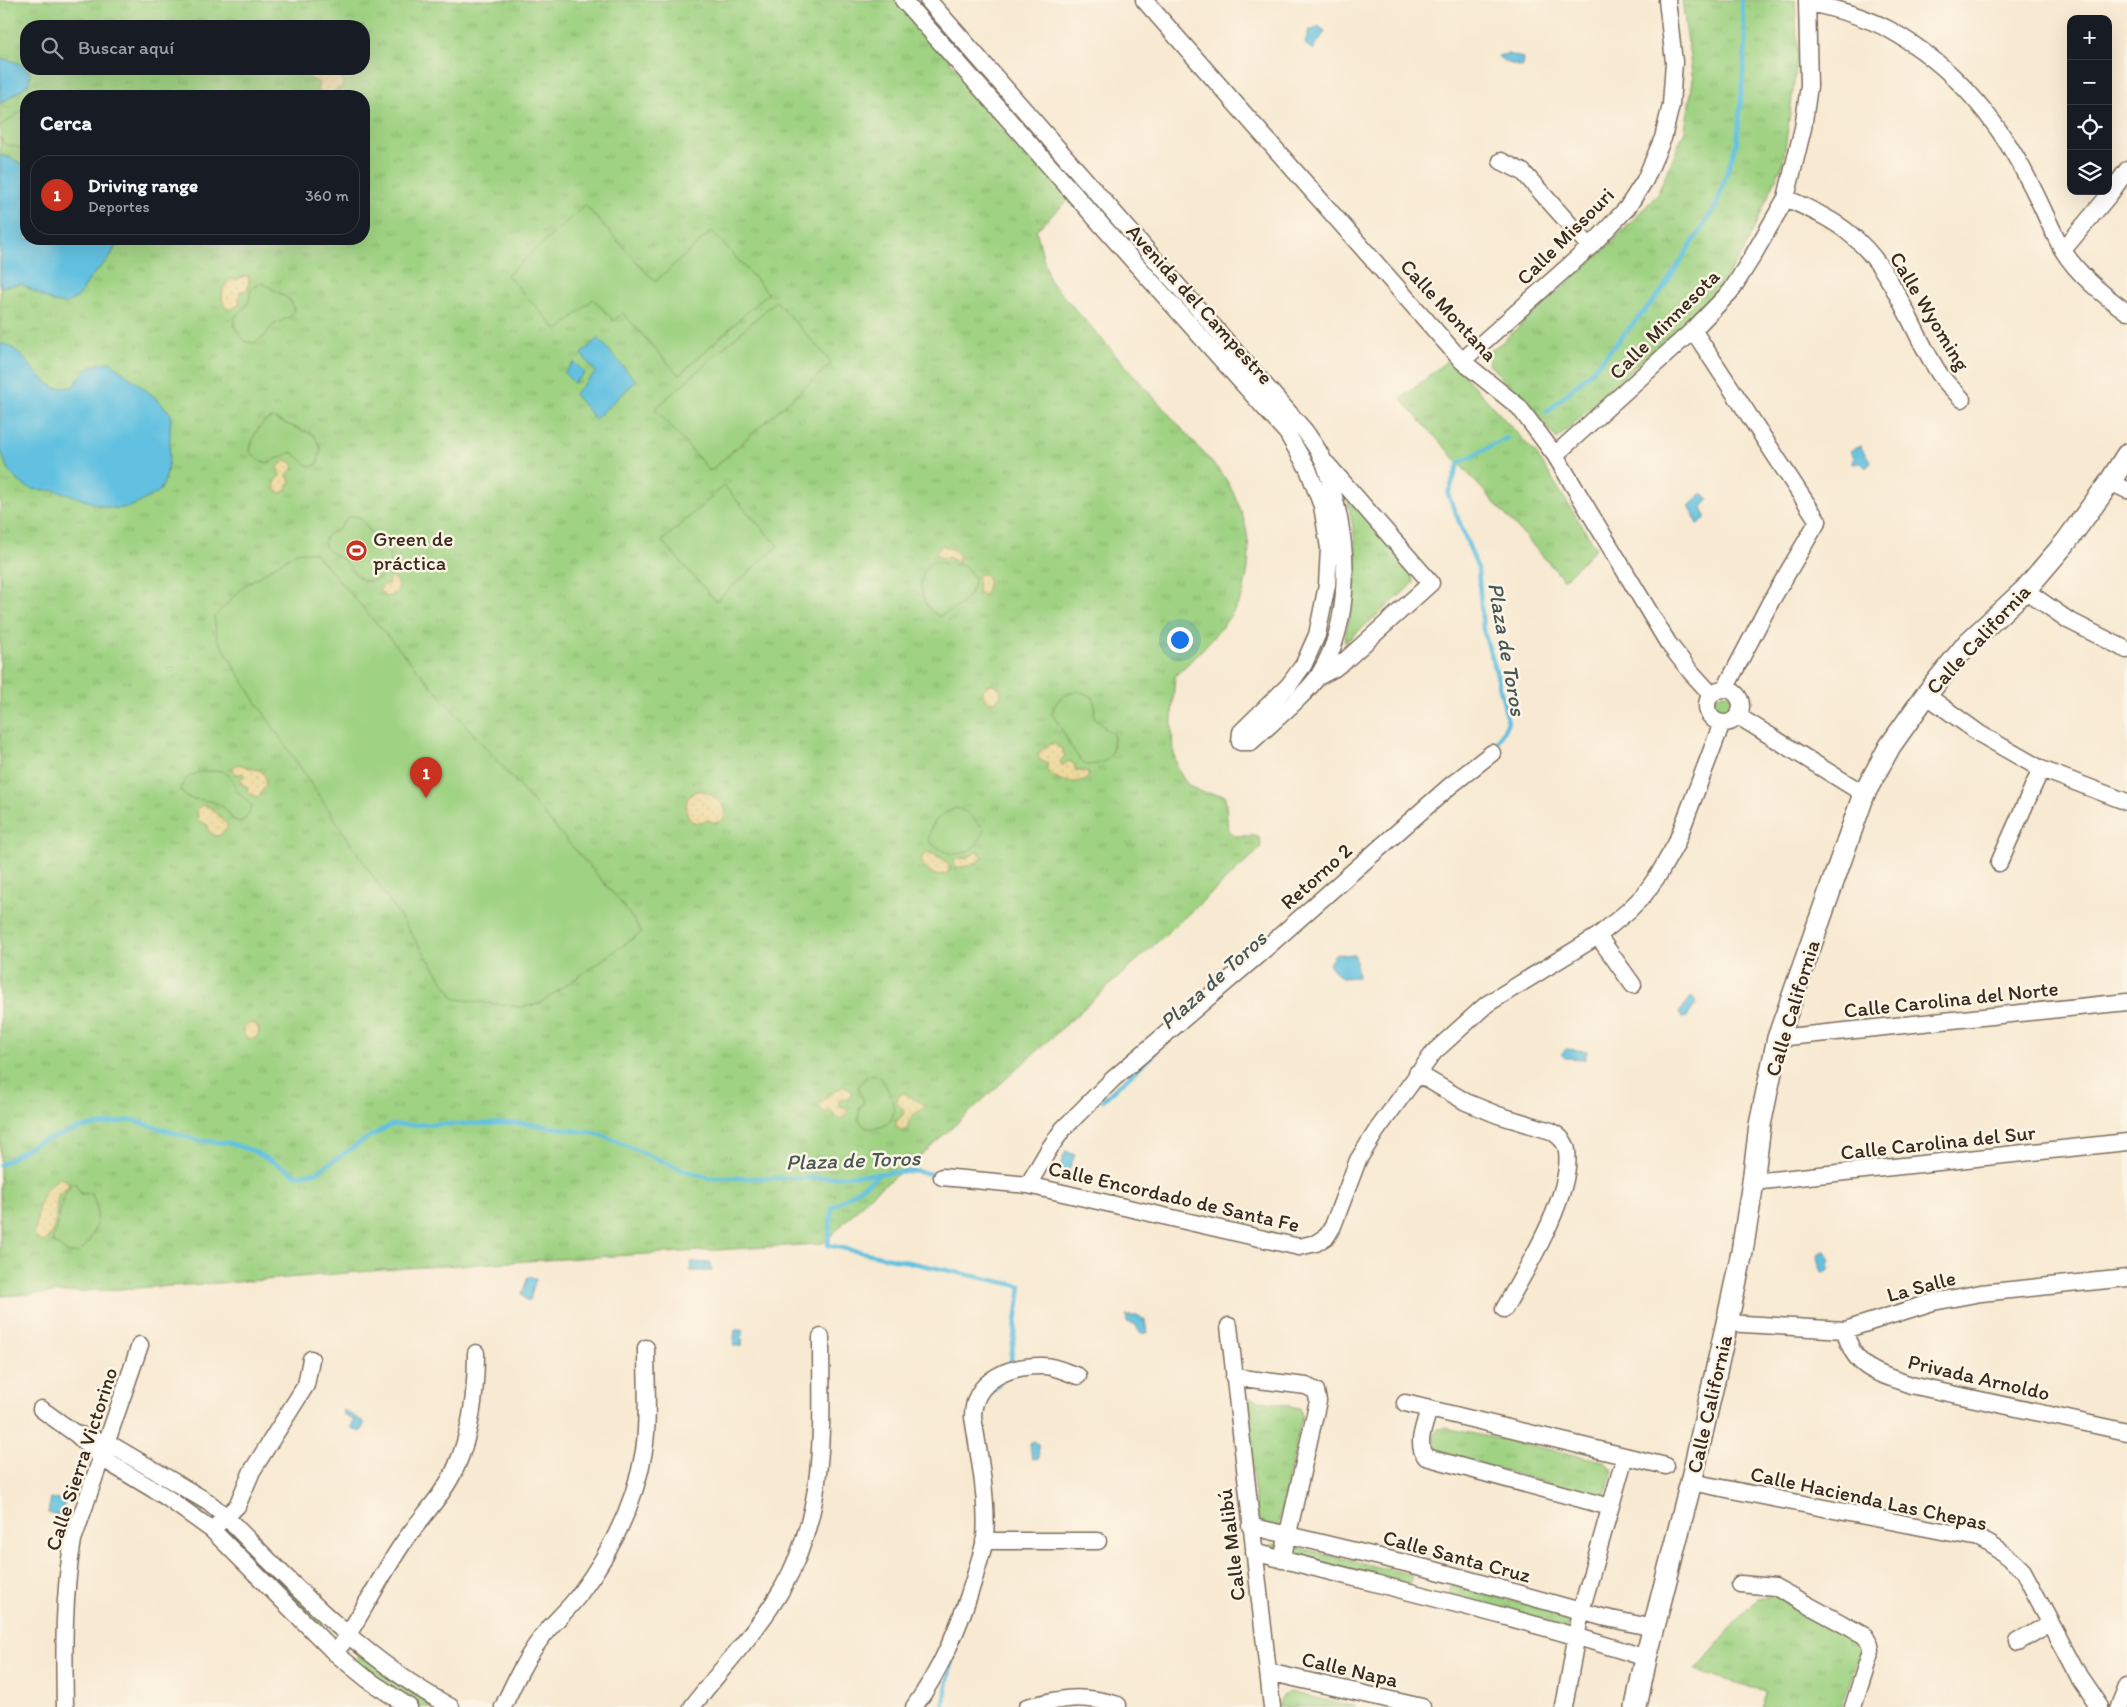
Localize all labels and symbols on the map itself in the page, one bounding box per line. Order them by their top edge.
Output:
street label: Calle Missouri [1511,182,1619,290]
street label: Avenida del Campestre [1121,219,1279,389]
street label: Calle Wyoming [1885,247,1975,375]
street label: Calle Montana [1395,254,1503,366]
street label: Calle Minnesota [1604,264,1724,384]
place label: Green de práctica [373,526,453,575]
sports icon: Green de práctica [345,538,369,562]
street label: Calle California [1921,579,2035,699]
water label: Plaza de Toros [1482,580,1532,719]
your location [1167,627,1193,653]
pin: 1 [410,757,442,798]
street label: Retorno 2 [1275,837,1357,915]
water label: Plaza de Toros [1154,924,1273,1035]
street label: Calle California [1759,937,1825,1079]
street label: Calle Carolina del Norte [1843,975,2059,1023]
street label: Calle Carolina del Sur [1839,1119,2037,1165]
water label: Plaza de Toros [785,1144,922,1176]
street label: Calle Encordado de Santa Fe [1046,1155,1302,1237]
street label: La Salle [1884,1265,1958,1307]
street label: Calle California [1681,1332,1737,1476]
street label: Privada Arnoldo [1906,1349,2052,1405]
street label: Calle Sierra Victorino [40,1364,122,1554]
street label: Calle Hacienda Las Chepas [1748,1461,1990,1535]
street label: Calle Malibú [1212,1487,1250,1602]
street label: Calle Santa Cruz [1380,1524,1534,1588]
street label: Calle Napa [1299,1646,1401,1692]

